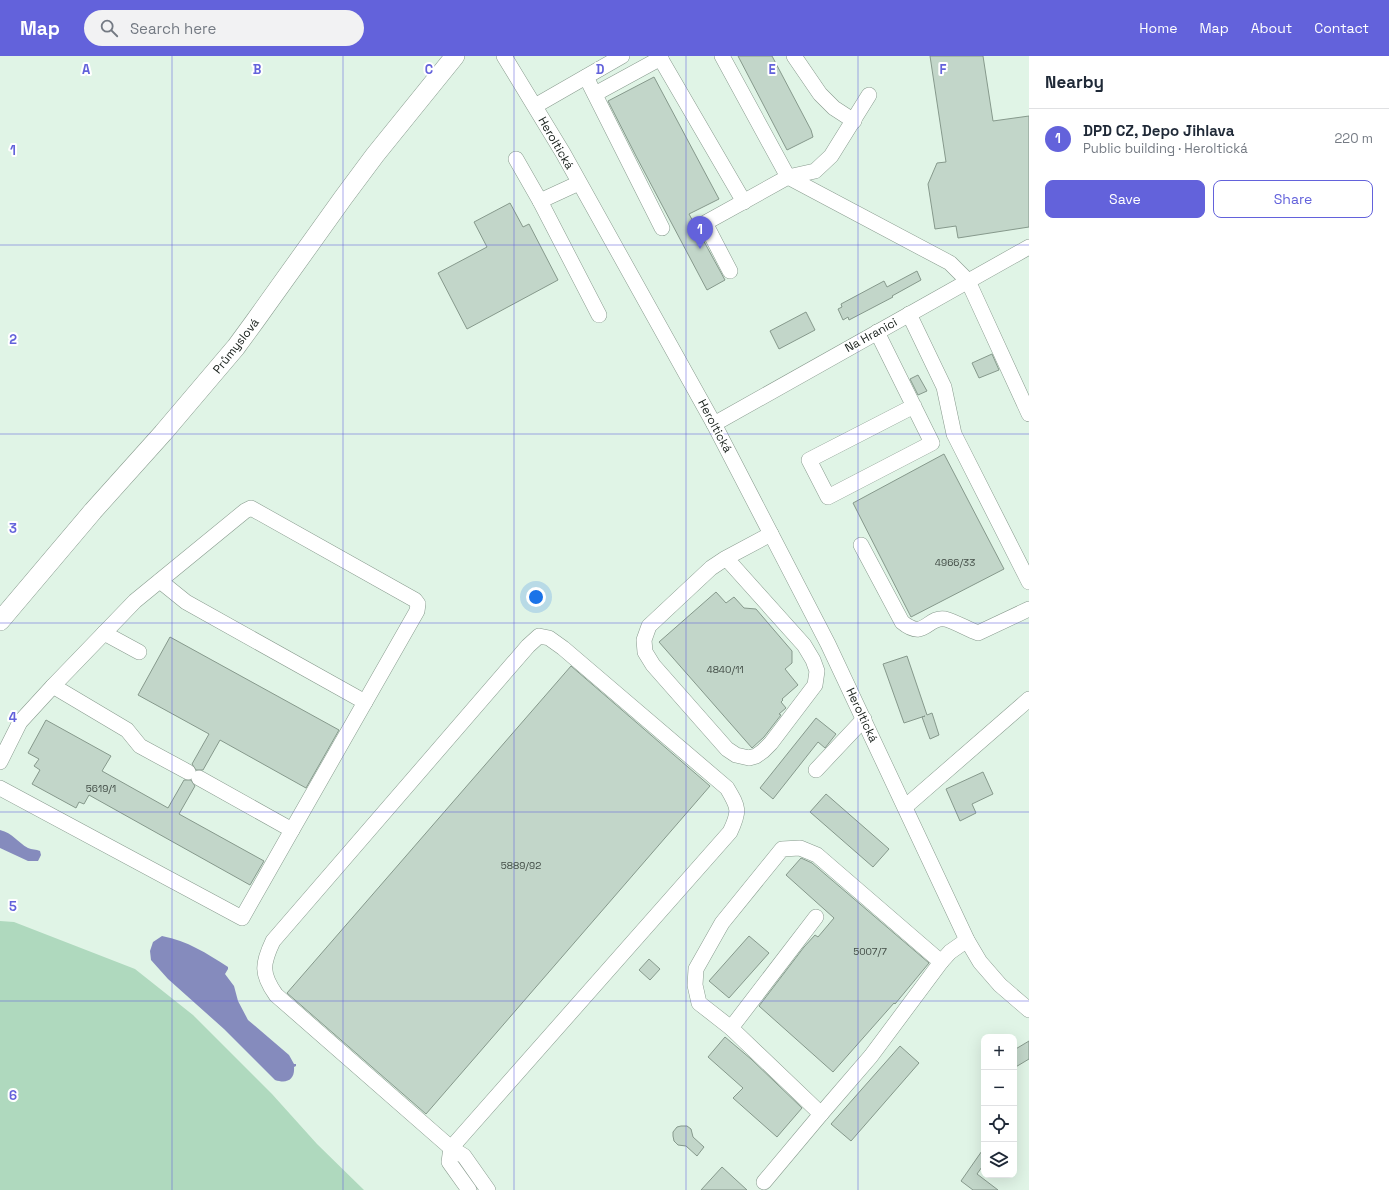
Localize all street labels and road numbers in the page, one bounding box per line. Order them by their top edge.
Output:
street label: Heroltická [534,114,578,172]
street label: Na Hranici [842,314,900,356]
street label: Průmyslová [209,315,263,377]
street label: Heroltická [694,396,736,456]
street label: Heroltická [842,685,882,745]

